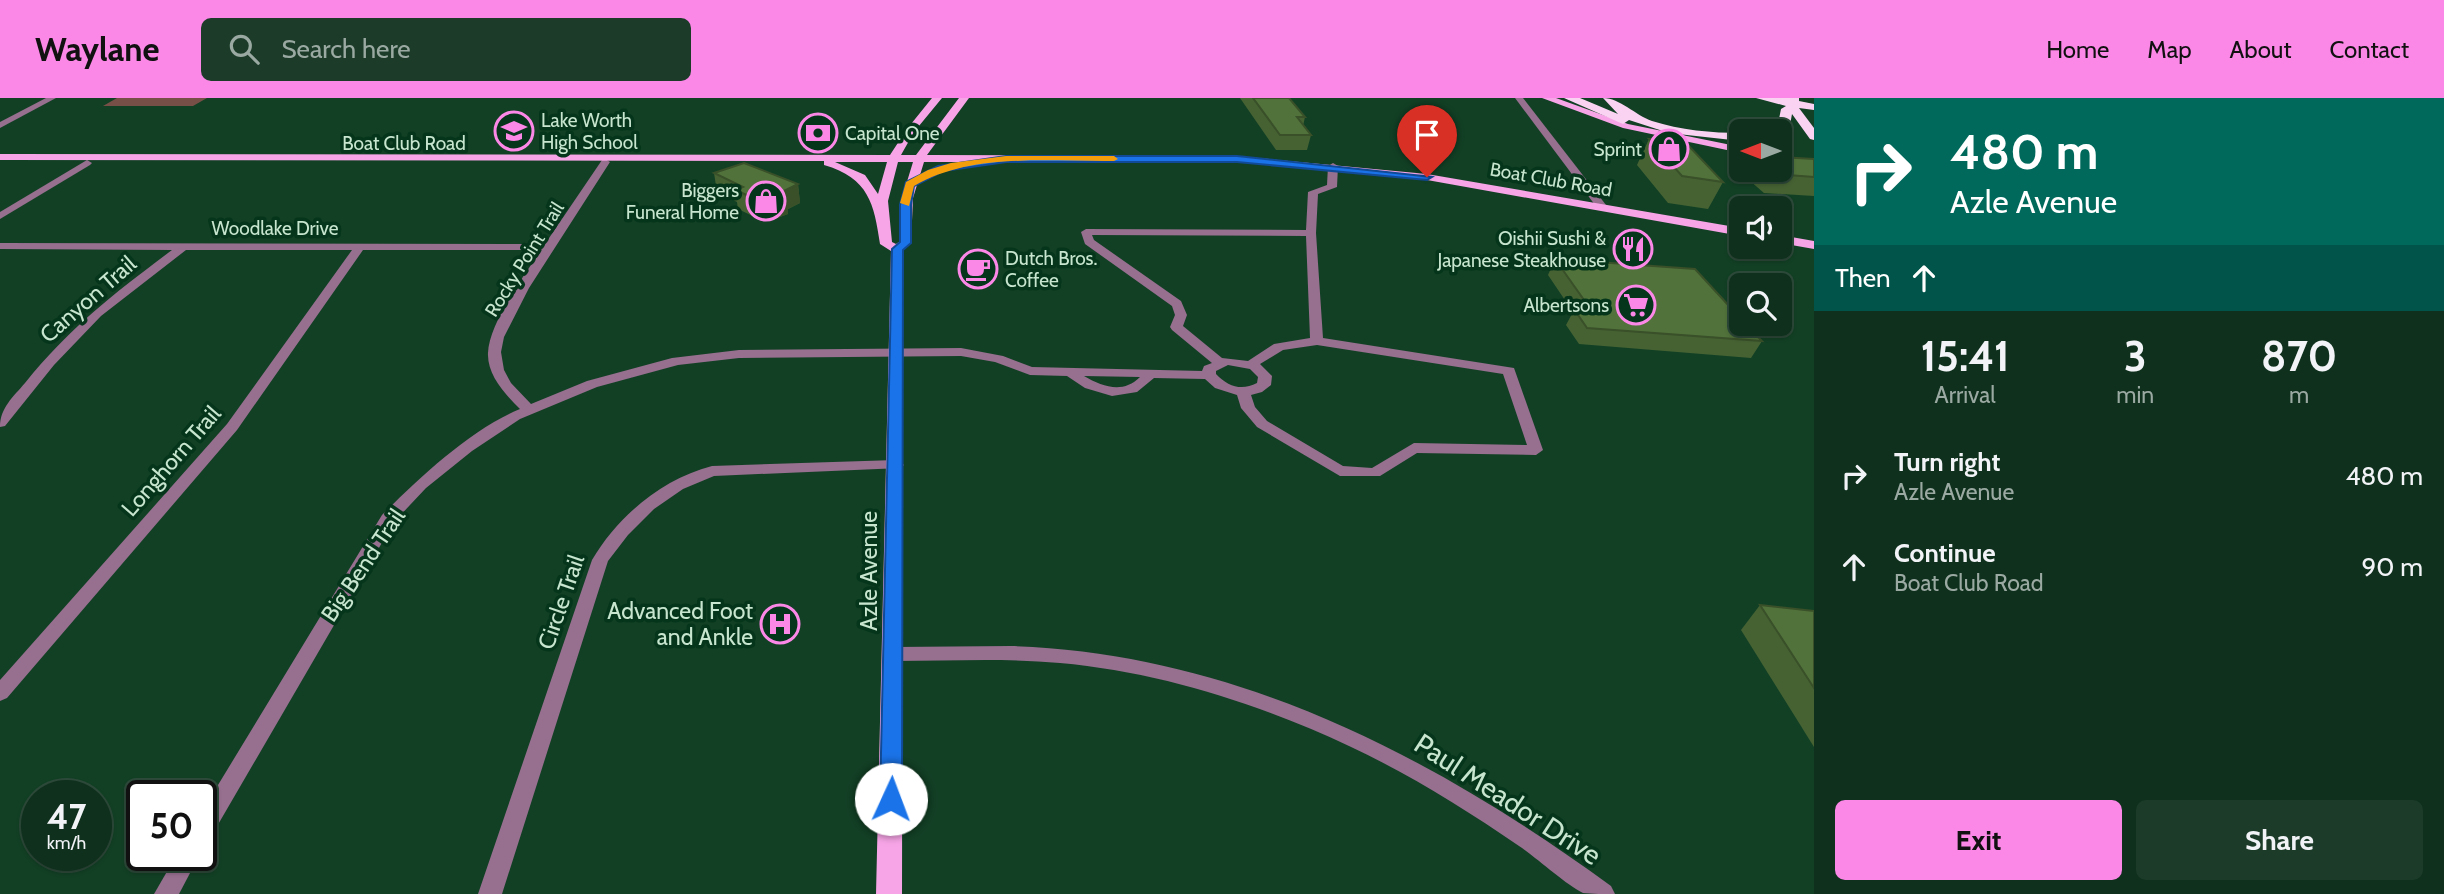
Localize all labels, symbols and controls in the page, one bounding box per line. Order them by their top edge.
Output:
search box [201,18,691,81]
text: Waylane [35,29,159,69]
icon: search [225,30,263,68]
text: Search here [281,33,411,65]
text: Home [2046,35,2109,64]
text: Map [2147,35,2192,64]
text: About [2230,35,2292,64]
text: Contact [2330,35,2409,64]
pin [1397,105,1457,177]
place label: Lake Worth High School [541,109,638,154]
school or university icon: Lake Worth High School [493,110,535,152]
bank icon: Capital One [797,112,839,154]
icon: arrive [1408,116,1446,154]
north arrow [1729,119,1792,182]
map controls [1729,119,1792,336]
place label: Capital One [845,122,940,145]
text: 480 m [1950,122,2098,181]
icon: right [1835,126,1926,217]
shop icon: Sprint [1648,128,1690,170]
street label: Boat Club Road [342,132,466,155]
place label: Sprint [1594,138,1643,161]
street label: Boat Club Road [1488,157,1614,202]
place label: Biggers Funeral Home [626,179,739,224]
shop icon: Biggers Funeral Home [745,180,787,222]
text: Azle Avenue [1950,182,2117,221]
button: sound [1729,196,1792,259]
street label: Rocky Point Trail [480,197,569,321]
street label: Woodlake Drive [212,217,339,240]
place label: Oishii Sushi & Japanese Steakhouse [1437,227,1606,272]
restaurant icon: Oishii Sushi & Japanese Steakhouse [1612,228,1654,270]
place label: Dutch Bros. Coffee [1005,247,1097,292]
cafe icon: Dutch Bros. Coffee [957,248,999,290]
street label: Canyon Trail [34,249,142,348]
icon: ahead [1905,259,1943,297]
text: Then [1835,262,1891,294]
button: search [1729,273,1792,336]
supermarket icon: Albertsons [1615,284,1657,326]
place label: Albertsons [1523,294,1609,317]
text: 15:41 [1921,330,2009,382]
text: 3 [2124,330,2147,382]
text: 870 [2261,330,2337,382]
text: Arrival [1935,381,1996,409]
text: min [2116,381,2154,409]
text: m [2289,381,2309,409]
street label: Longhorn Trail [115,400,227,522]
text: Turn right [1894,446,2000,478]
icon: right [1835,457,1873,495]
text: 480 m [2345,460,2423,492]
text: Azle Avenue [1894,478,2014,506]
street label: Big Bend Trail [315,503,411,627]
street label: Azle Avenue [855,511,883,631]
text: Continue [1894,537,1996,569]
icon: ahead [1835,548,1873,586]
street label: Circle Trail [532,551,590,653]
text: 90 m [2361,551,2423,583]
text: Boat Club Road [1894,569,2044,597]
place label: Advanced Foot and Ankle [607,597,753,651]
hospital icon: Advanced Foot and Ankle [759,603,801,645]
street label: Paul Meador Drive [1408,726,1608,872]
position arrow [854,762,928,836]
speed limit sign: 50 [126,780,217,871]
text: 47 [47,795,86,838]
button: Exit [1835,800,2122,880]
button: Share [2136,800,2423,880]
text: km/h [47,832,86,854]

